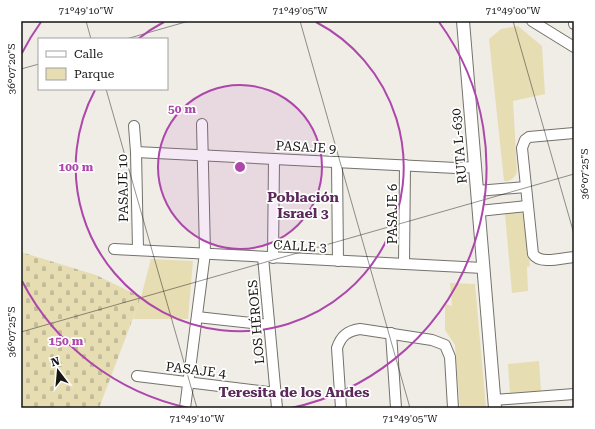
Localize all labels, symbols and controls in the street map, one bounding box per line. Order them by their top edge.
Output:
text: 71°49'10"W [59,5,114,16]
text: 71°49'05"W [273,5,328,16]
text: 71°49'00"W [486,5,541,16]
legend [38,38,168,90]
text: 36°07'20"S [6,44,17,94]
text: Calle [74,47,104,61]
text: Parque [74,67,115,81]
text: 50 m [168,102,196,116]
street label: RUTA L-630 [448,108,470,184]
street label: PASAJE 9 [275,138,337,156]
text: 36°07'25"S [579,149,590,199]
street label: PASAJE 10 [115,154,131,222]
text: 100 m [59,160,94,174]
centre of rings [233,160,247,174]
street label: PASAJE 6 [385,184,400,244]
district label: Población Israel 3 [267,189,339,221]
street label: CALLE 3 [273,237,327,255]
street label: LOS HÉROES [244,279,267,365]
text: 36°07'25"S [6,307,17,357]
text: 150 m [49,334,84,348]
north arrow [38,351,78,391]
text: N [50,354,62,369]
street label: PASAJE 4 [165,359,228,381]
district label: Teresita de los Andes [219,384,369,400]
text: 71°49'10"W [170,413,225,424]
text: 71°49'05"W [383,413,438,424]

